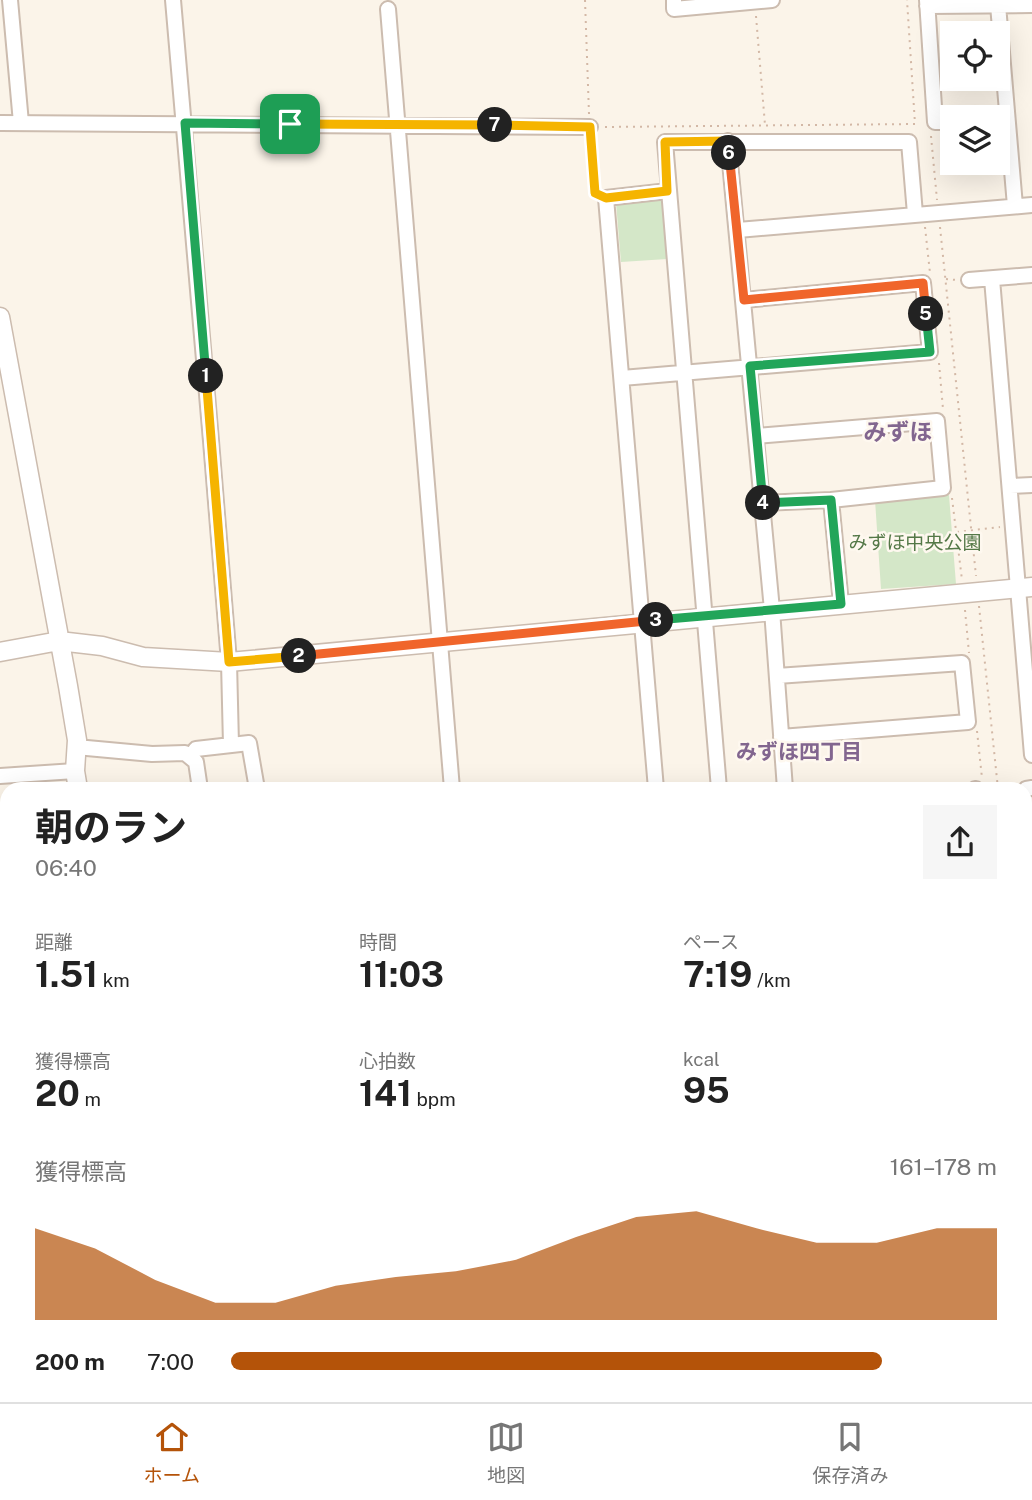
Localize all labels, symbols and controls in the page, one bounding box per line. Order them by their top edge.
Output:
map controls [940,21,1010,175]
button: locate [940,21,1010,91]
pin [260,94,320,154]
icon: arrive [271,105,309,143]
button: layers [940,105,1010,175]
pin: 7 [477,108,512,142]
text: 7 [489,113,500,135]
pin: 6 [712,136,746,170]
text: 6 [722,141,735,163]
pin: 5 [908,296,944,332]
text: 5 [919,302,932,324]
pin: 1 [188,358,224,394]
text: 1 [201,364,210,386]
district label: みずほ [864,418,933,445]
pin: 4 [746,486,780,520]
text: 4 [756,491,769,513]
park label: みずほ中央公園 [848,531,982,553]
pin: 3 [638,602,674,638]
text: 3 [649,608,662,630]
pin: 2 [282,638,316,674]
text: 2 [292,644,305,666]
district label: みずほ四丁目 [736,739,862,764]
text: 朝のラン [35,805,187,850]
button: share [923,805,997,879]
text: 06:40 [35,854,97,881]
text: 距離 [35,931,73,953]
text: 時間 [359,931,397,953]
text: ペース [683,931,739,953]
text: 1.51 [35,954,98,995]
text: 11:03 [359,954,444,995]
text: 7:19 [683,954,752,995]
text: km [98,969,130,991]
text: /km [752,969,791,991]
text: kcal [683,1048,720,1070]
text: 獲得標高 [35,1050,111,1072]
text: 心拍数 [359,1050,416,1072]
text: 95 [683,1070,730,1111]
text: 20 [35,1073,80,1114]
text: 141 [359,1073,412,1114]
text: m [80,1088,101,1110]
text: bpm [412,1088,456,1110]
text: 161–178 m [890,1153,997,1180]
text: 獲得標高 [35,1158,127,1185]
text: 200 m [35,1348,105,1375]
text: 7:00 [147,1348,194,1375]
tab: ホーム [144,1418,200,1487]
tab: 地図 [487,1418,525,1487]
tab: 保存済み [812,1418,888,1487]

